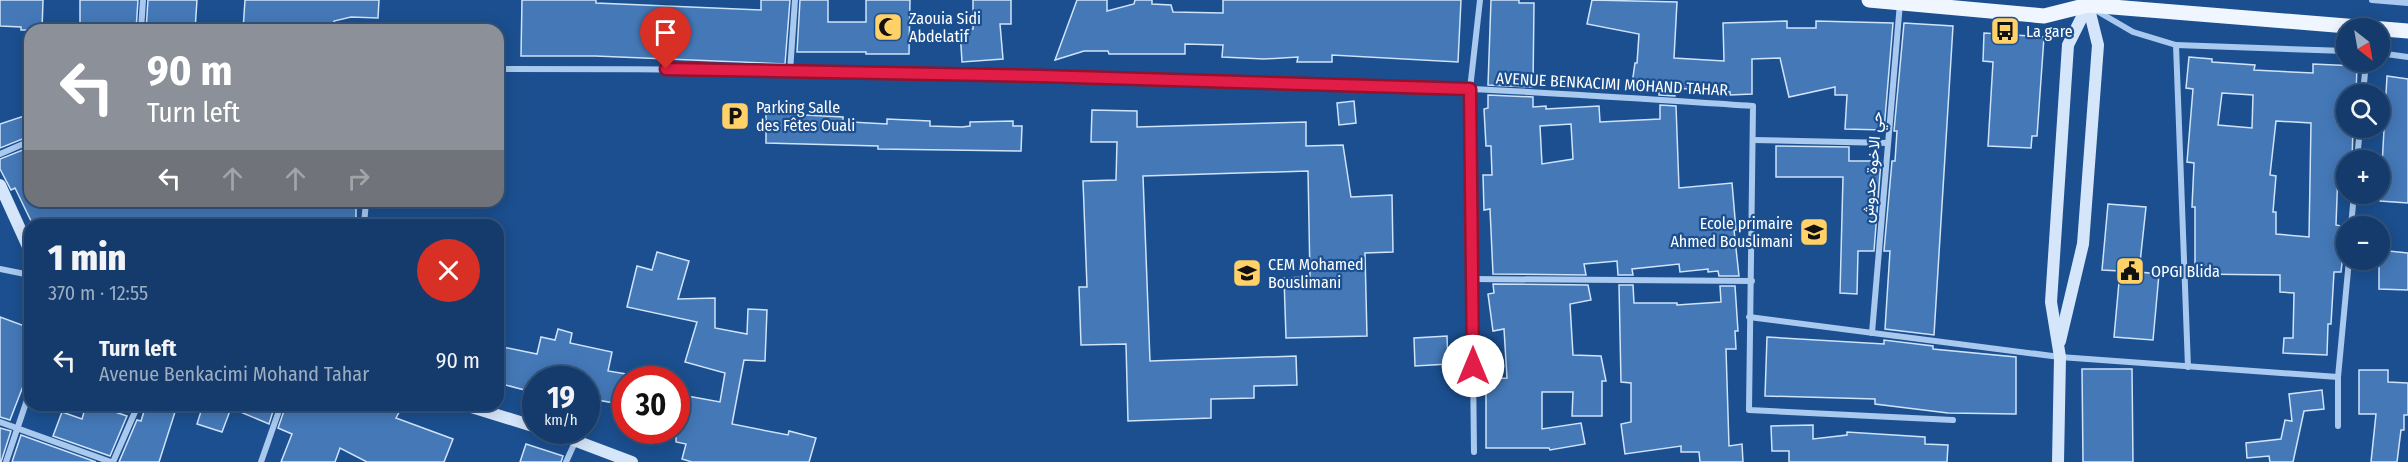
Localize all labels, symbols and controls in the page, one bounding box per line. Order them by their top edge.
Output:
pin [640,7,691,69]
place label: Zaouia Sidi Abdelatif [909,9,981,46]
mosque icon: Zaouia Sidi Abdelatif [872,11,904,43]
bus stop icon: La gare [1989,15,2021,47]
icon: arrive [649,16,682,49]
north arrow [2336,18,2390,72]
map controls [2336,18,2390,270]
place label: La gare [2026,22,2073,41]
text: 90 m [147,46,232,96]
icon: left [48,48,126,126]
street label: AVENUE BENKACIMI MOHAND TAHAR [1495,68,1729,100]
button: search [2336,84,2390,138]
text: Turn left [147,97,240,129]
place label: Parking Salle des Fêtes Ouali [756,98,855,135]
parking icon: Parking Salle des Fêtes Ouali [719,100,751,132]
street label: حي الاخوة حدوش [1858,110,1890,224]
button: + [2336,150,2390,204]
icon: left [153,162,186,195]
icon: ahead [216,162,249,195]
icon: ahead [279,162,312,195]
icon: right [342,162,375,195]
place label: Ecole primaire Ahmed Bouslimani [1670,214,1793,251]
school or university icon: Ecole primaire Ahmed Bouslimani [1798,216,1830,248]
button: − [2336,216,2390,270]
text: 1 min [48,236,126,280]
button: close [417,239,480,302]
place label: CEM Mohamed Bouslimani [1268,255,1364,292]
public building icon: OPGI Blida [2114,255,2146,287]
school or university icon: CEM Mohamed Bouslimani [1231,257,1263,289]
place label: OPGI Blida [2151,262,2220,281]
text: 370 m · 12:55 [48,281,148,305]
position arrow [1441,334,1505,398]
text: Turn left [99,335,177,362]
icon: left [48,344,81,377]
text: 90 m [436,347,480,374]
text: Avenue Benkacimi Mohand Tahar [99,362,369,386]
speed limit sign: 30 [612,366,690,444]
text: 19 [547,380,575,416]
text: km/h [544,411,578,429]

